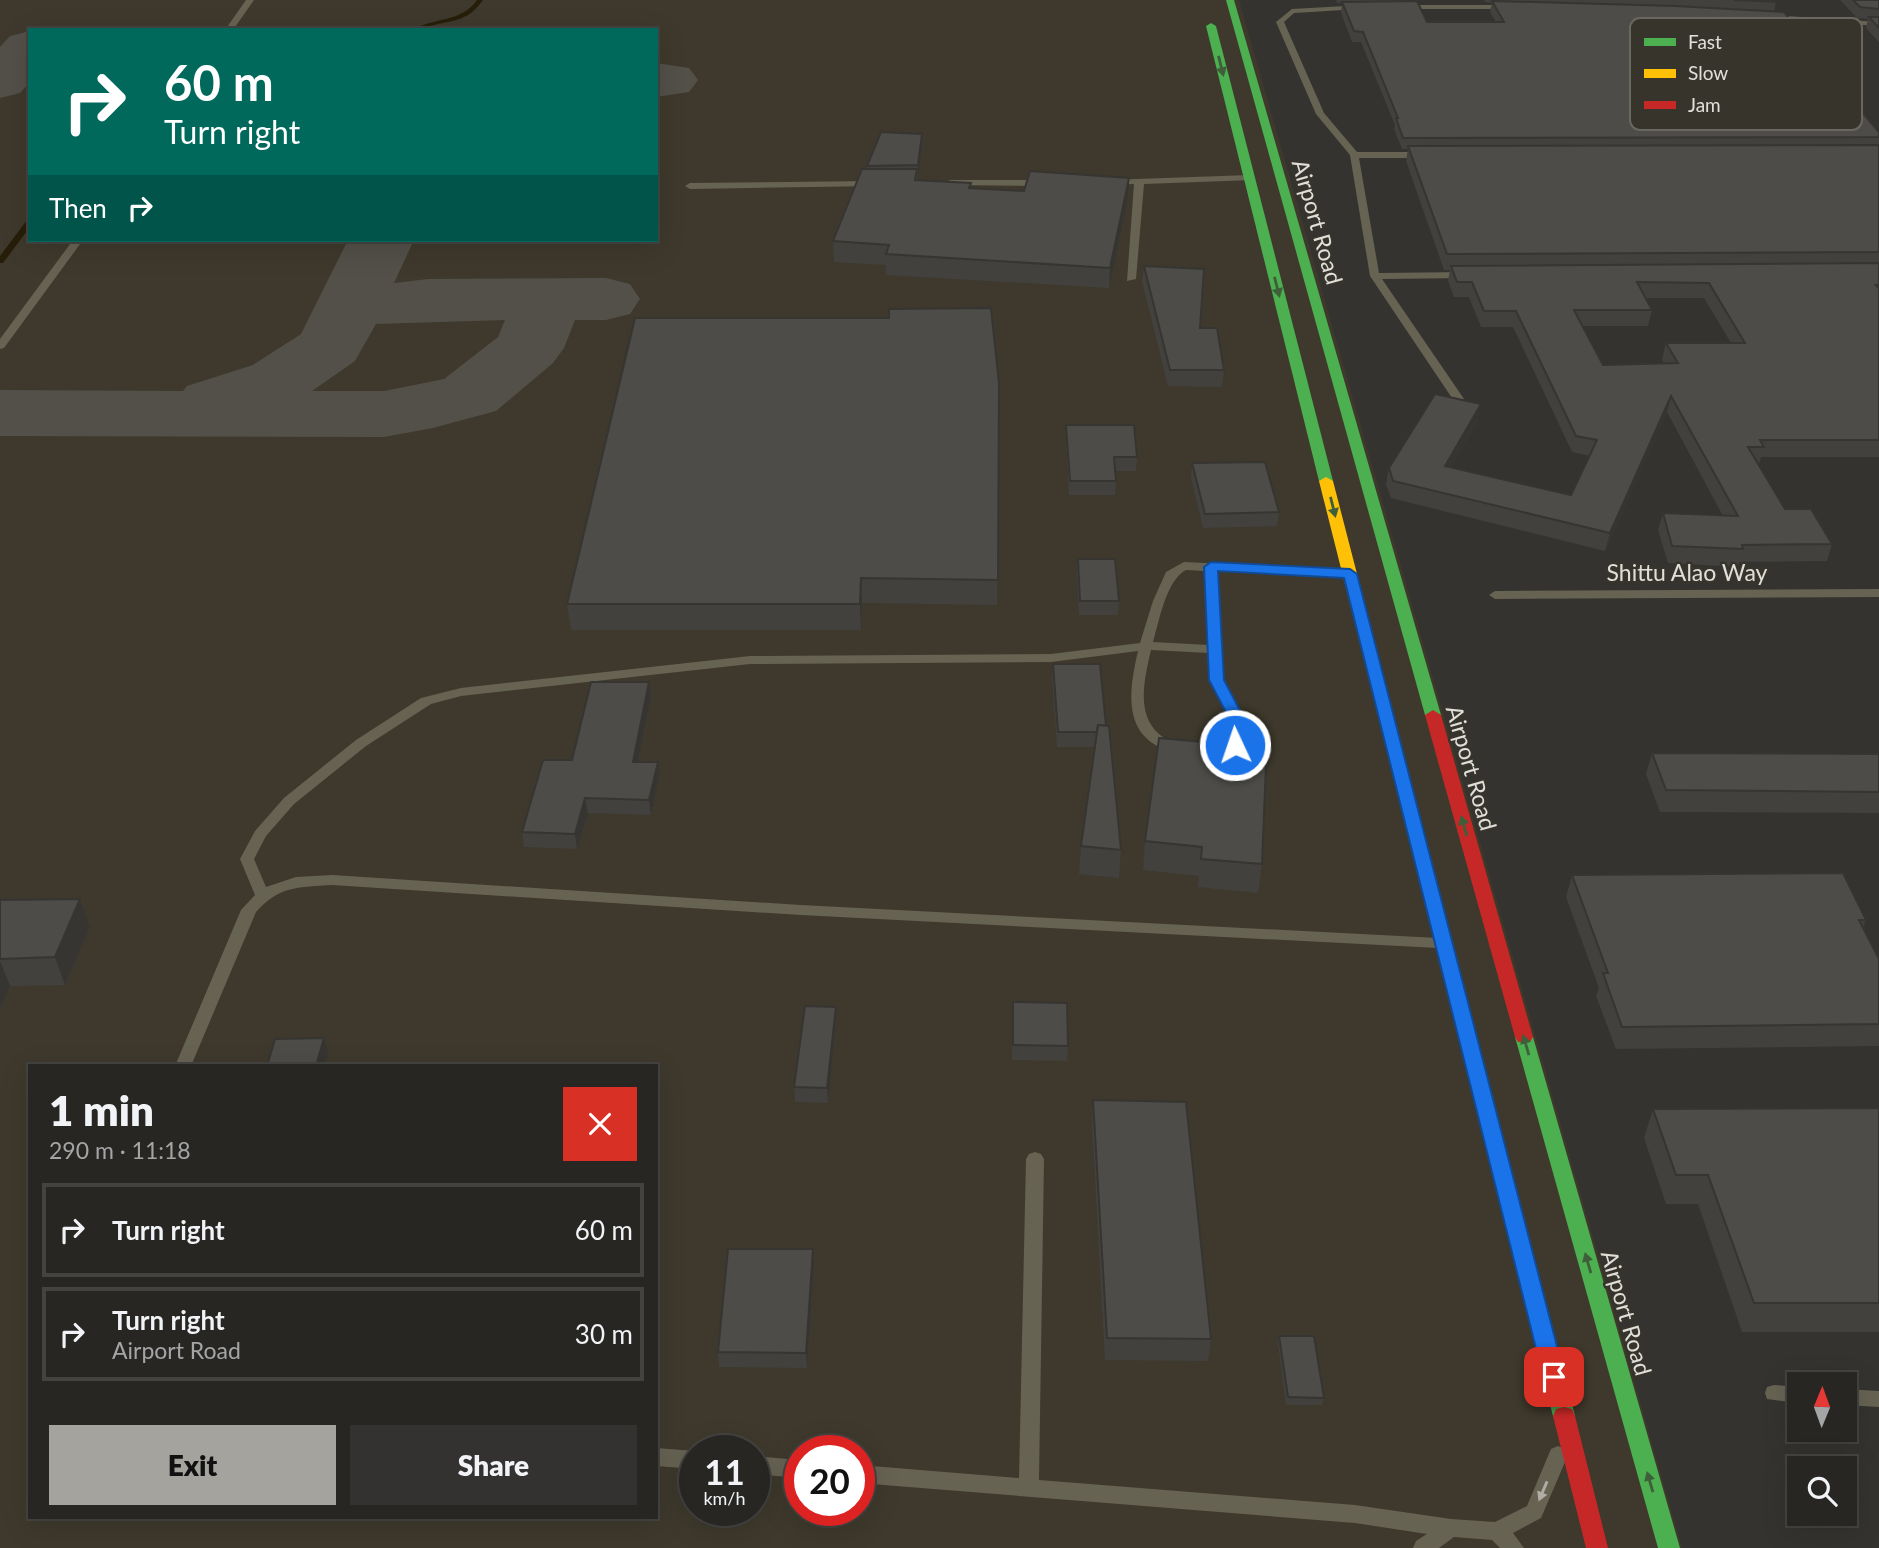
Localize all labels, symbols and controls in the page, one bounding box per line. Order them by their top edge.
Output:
legend [1630,18,1862,130]
text: Fast [1688,30,1722,53]
text: 60 m [164,53,274,111]
one-way arrow [1216,55,1227,77]
icon: right [49,56,140,147]
text: Slow [1688,61,1728,84]
text: Jam [1688,93,1721,116]
text: Turn right [164,112,300,151]
street label: Airport Road [1287,156,1349,288]
icon: right [121,189,159,227]
text: Then [49,192,107,224]
one-way arrow [1272,276,1283,298]
one-way arrow [1328,496,1339,518]
street label: Shittu Alao Way [1607,558,1768,586]
street label: Airport Road [1441,702,1503,834]
position arrow [1198,708,1272,782]
one-way arrow [1459,815,1469,836]
one-way arrow [1521,1034,1531,1055]
text: 1 min [49,1085,154,1135]
button: close [563,1087,637,1161]
text: 290 m · 11:18 [49,1136,191,1164]
icon: right [53,1211,91,1249]
text: Turn right [112,1214,225,1246]
text: 60 m [575,1214,633,1246]
street label: Airport Road [1596,1247,1658,1379]
one-way arrow [1583,1253,1593,1274]
text: Turn right [112,1304,225,1336]
icon: right [53,1315,91,1353]
text: 30 m [575,1318,633,1350]
text: Airport Road [112,1336,241,1364]
pin [1524,1347,1584,1407]
icon: arrive [1535,1358,1573,1396]
north arrow [1787,1372,1857,1442]
map controls [1787,1372,1857,1526]
button: Exit [49,1425,336,1505]
button: Share [350,1425,637,1505]
speed limit sign: 20 [784,1435,875,1526]
text: 11 [704,1450,745,1492]
button: search [1787,1456,1857,1526]
one-way arrow [1645,1472,1655,1493]
one-way arrow [1537,1481,1548,1502]
text: km/h [703,1487,746,1509]

